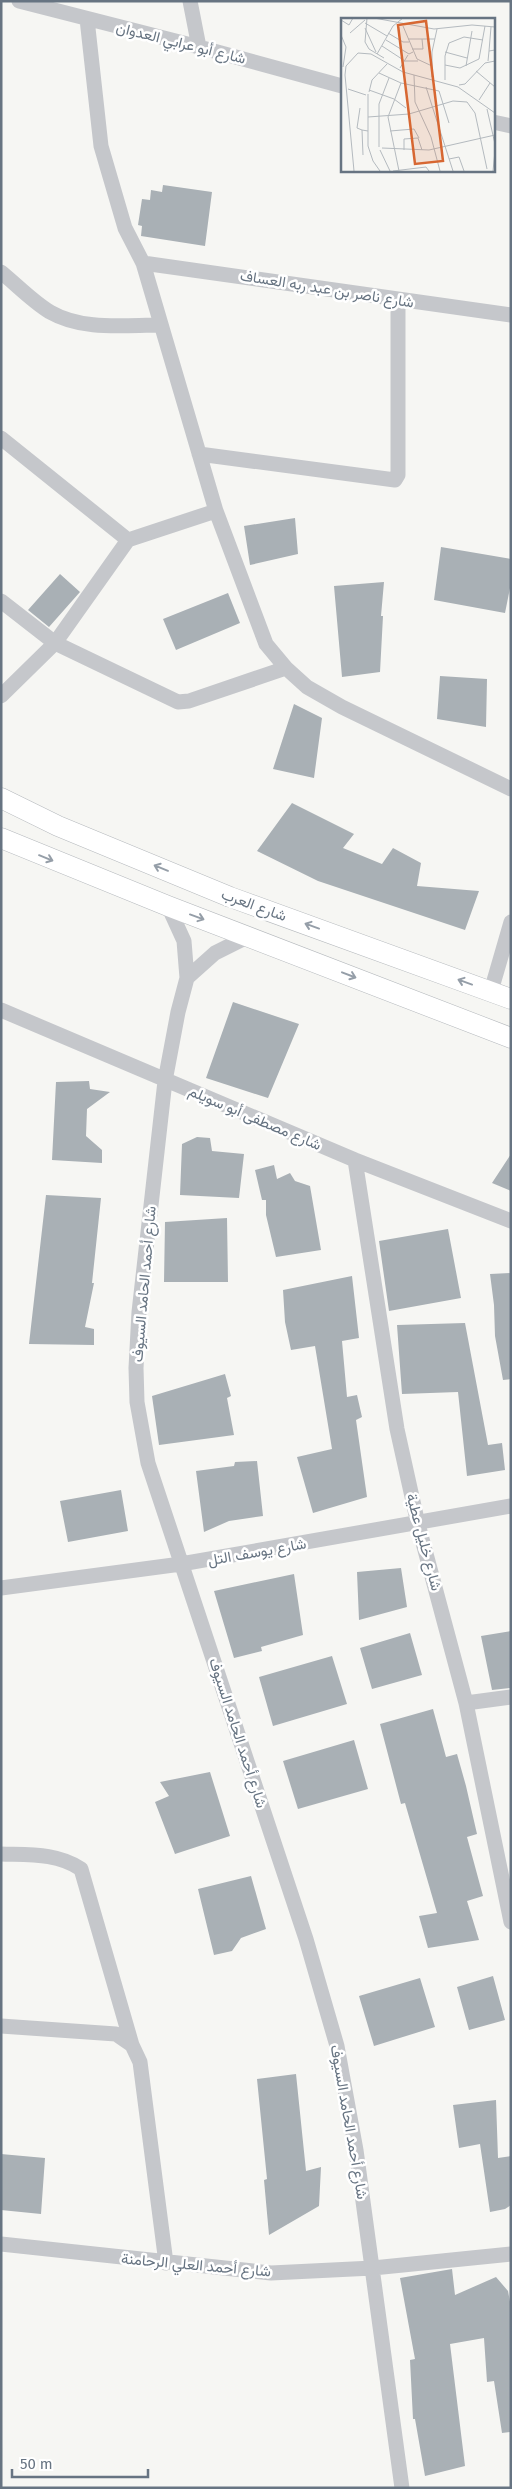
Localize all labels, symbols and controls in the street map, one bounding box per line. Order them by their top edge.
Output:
street label: شارع أبو عرابي العدوان [113,18,248,72]
inset map [341,18,494,171]
street label: شارع ناصر بن عبد ربه العساف [238,266,415,314]
one-way arrow [38,854,53,863]
one-way arrow [154,863,169,872]
street label: شارع العرب [218,885,289,927]
one-way arrow [189,913,204,922]
one-way arrow [305,921,321,930]
one-way arrow [341,971,356,980]
one-way arrow [458,977,473,986]
street label: شارع مصطفى أبو سويلم [185,1082,324,1156]
street label: شارع أحمد الحامد السيوف [128,1205,162,1363]
street label: شارع خليل عطية [400,1491,446,1593]
street label: شارع يوسف التل [206,1534,308,1571]
street label: شارع أحمد الحامد السيوف [203,1656,271,1811]
street label: شارع أحمد الحامد السيوف [325,2043,371,2201]
street label: شارع أحمد العلي الرحامنة [120,2249,272,2285]
scale bar [12,2446,149,2478]
text: 50 m [20,2455,53,2473]

